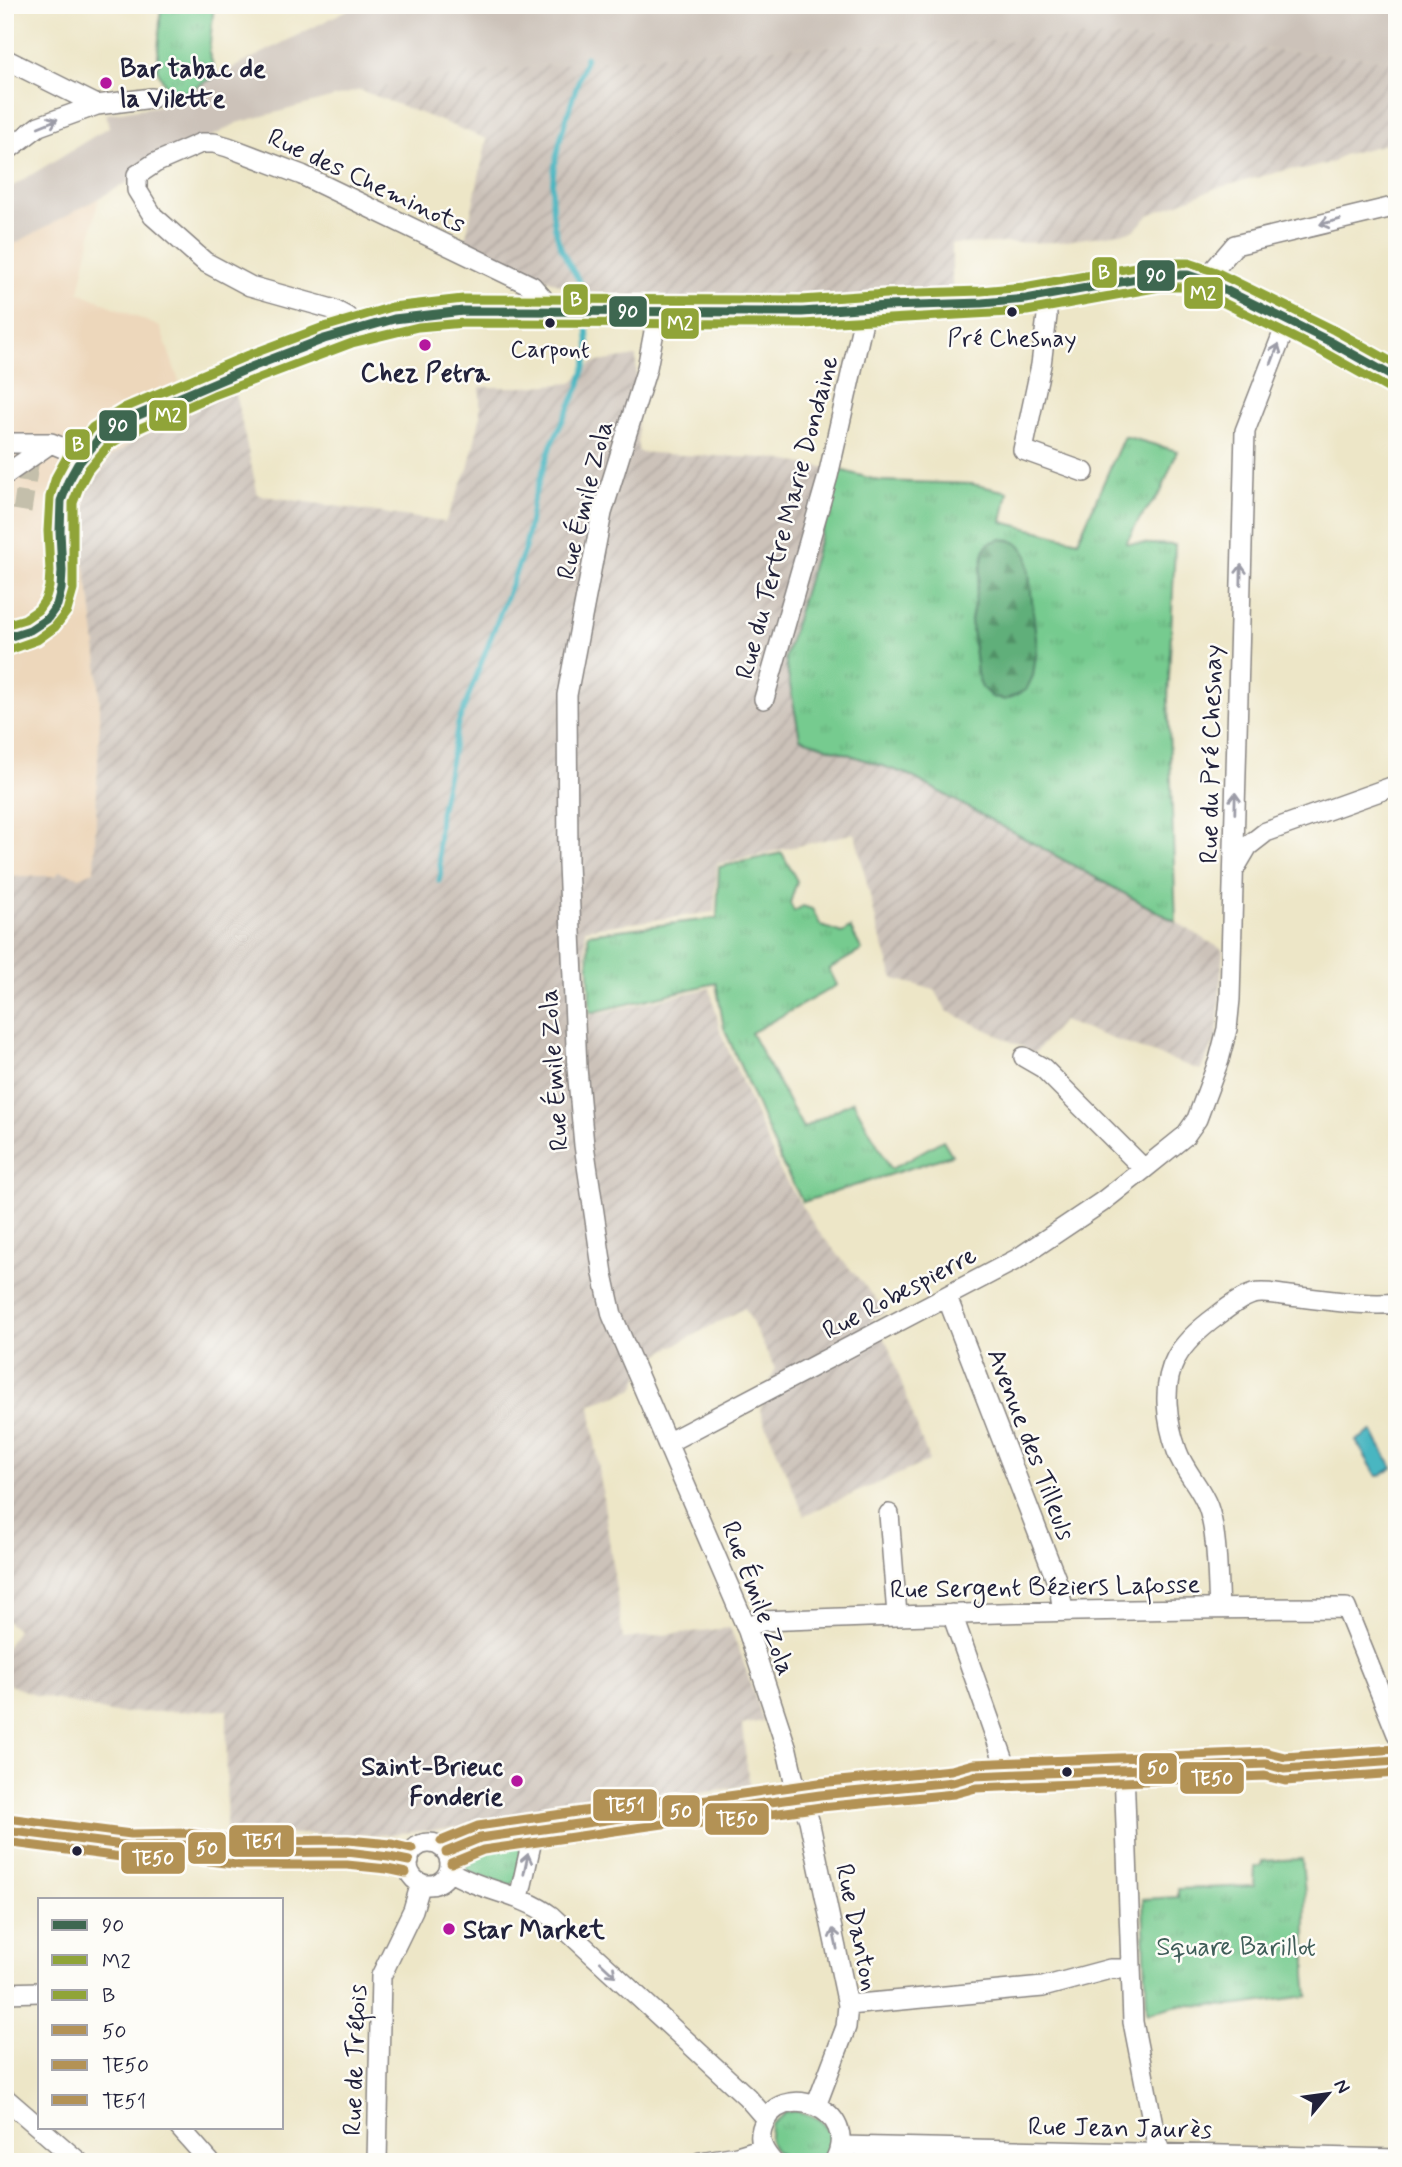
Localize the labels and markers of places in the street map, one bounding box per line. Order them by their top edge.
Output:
place label: Bar tabac de la Vilette [120,53,266,117]
marker: Bar tabac de la Vilette [98,75,114,91]
marker: Pré Chesnay [1005,305,1019,319]
marker: Carpont [543,316,557,330]
place label: Pré Chesnay [948,324,1076,355]
place label: Carpont [510,335,590,366]
marker: Chez Petra [417,337,433,353]
place label: Chez Petra [360,357,491,391]
place label: Saint-Brieuc Fonderie [361,1751,503,1815]
unlabelled marker [1060,1765,1074,1779]
marker: Saint-Brieuc Fonderie [509,1773,525,1789]
unlabelled marker [70,1844,84,1858]
place label: Star Market [463,1914,606,1948]
marker: Star Market [441,1921,457,1937]

